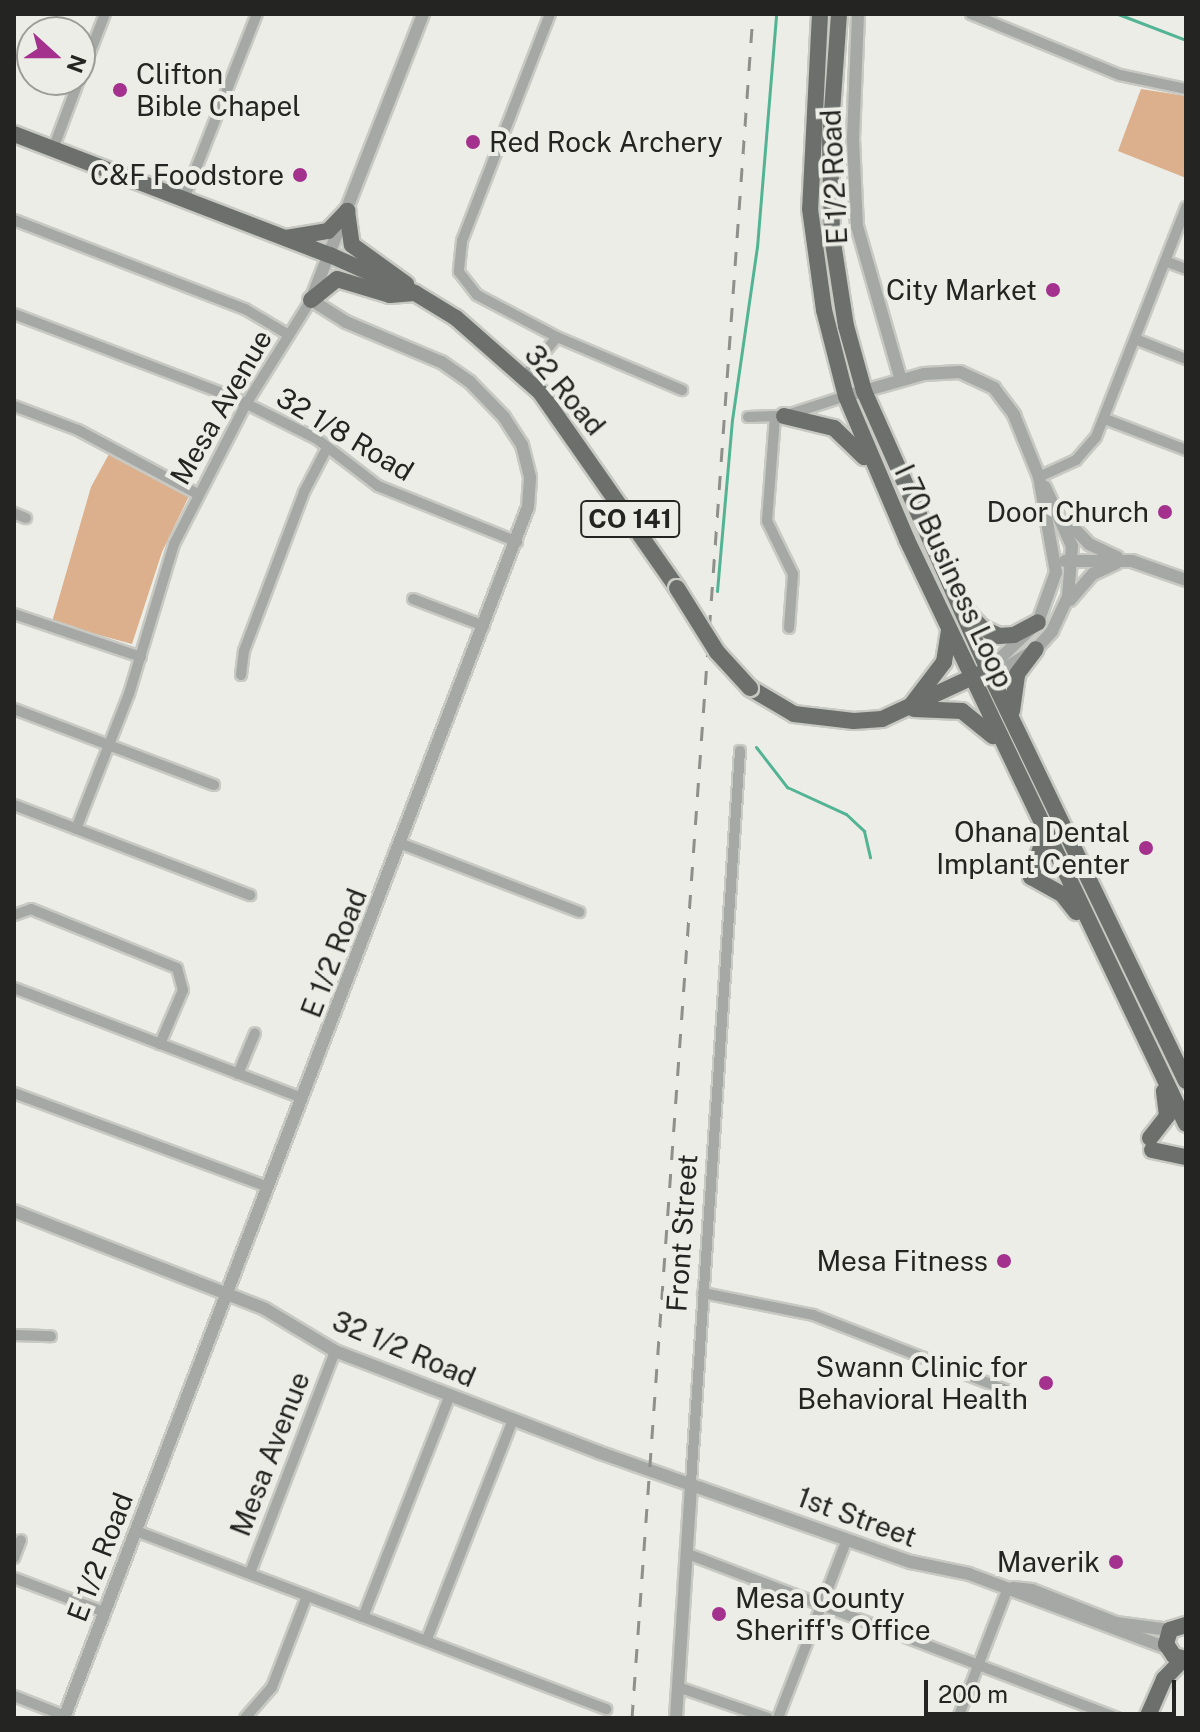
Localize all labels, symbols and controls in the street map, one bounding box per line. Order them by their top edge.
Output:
north arrow [16,16,96,96]
text: N [61,51,92,77]
place label: Clifton Bible Chapel [136,57,301,123]
marker: Clifton Bible Chapel [111,81,129,99]
street label: E 1/2 Road [814,109,854,245]
place label: Red Rock Archery [489,125,723,159]
marker: Red Rock Archery [464,133,482,151]
place label: C&F Foodstore [90,158,284,192]
marker: C&F Foodstore [291,166,309,184]
place label: City Market [886,273,1037,307]
marker: City Market [1044,281,1062,299]
street label: Mesa Avenue [163,324,279,490]
street label: 32 Road [518,338,612,442]
street label: 32 1/8 Road [271,380,419,488]
street label: I 70 Business Loop [888,459,1020,693]
place label: Door Church [986,495,1149,529]
road number: CO 141 [580,497,680,541]
marker: Door Church [1156,503,1174,521]
place label: Ohana Dental Implant Center [936,815,1130,881]
marker: Ohana Dental Implant Center [1137,839,1155,857]
street label: E 1/2 Road [294,884,374,1022]
street label: Front Street [660,1153,704,1313]
place label: Mesa Fitness [816,1244,988,1278]
marker: Mesa Fitness [995,1252,1013,1270]
street label: 32 1/2 Road [327,1304,481,1394]
place label: Swann Clinic for Behavioral Health [797,1350,1028,1416]
street label: Mesa Avenue [223,1367,317,1541]
marker: Swann Clinic for Behavioral Health [1035,1372,1057,1394]
street label: 1st Street [793,1480,921,1554]
street label: E 1/2 Road [60,1488,140,1626]
place label: Maverik [997,1545,1100,1579]
marker: Maverik [1107,1553,1125,1571]
place label: Mesa County Sheriff's Office [735,1581,931,1647]
marker: Mesa County Sheriff's Office [710,1605,728,1623]
scale bar [928,1664,1180,1714]
text: 200 m [938,1680,1008,1708]

